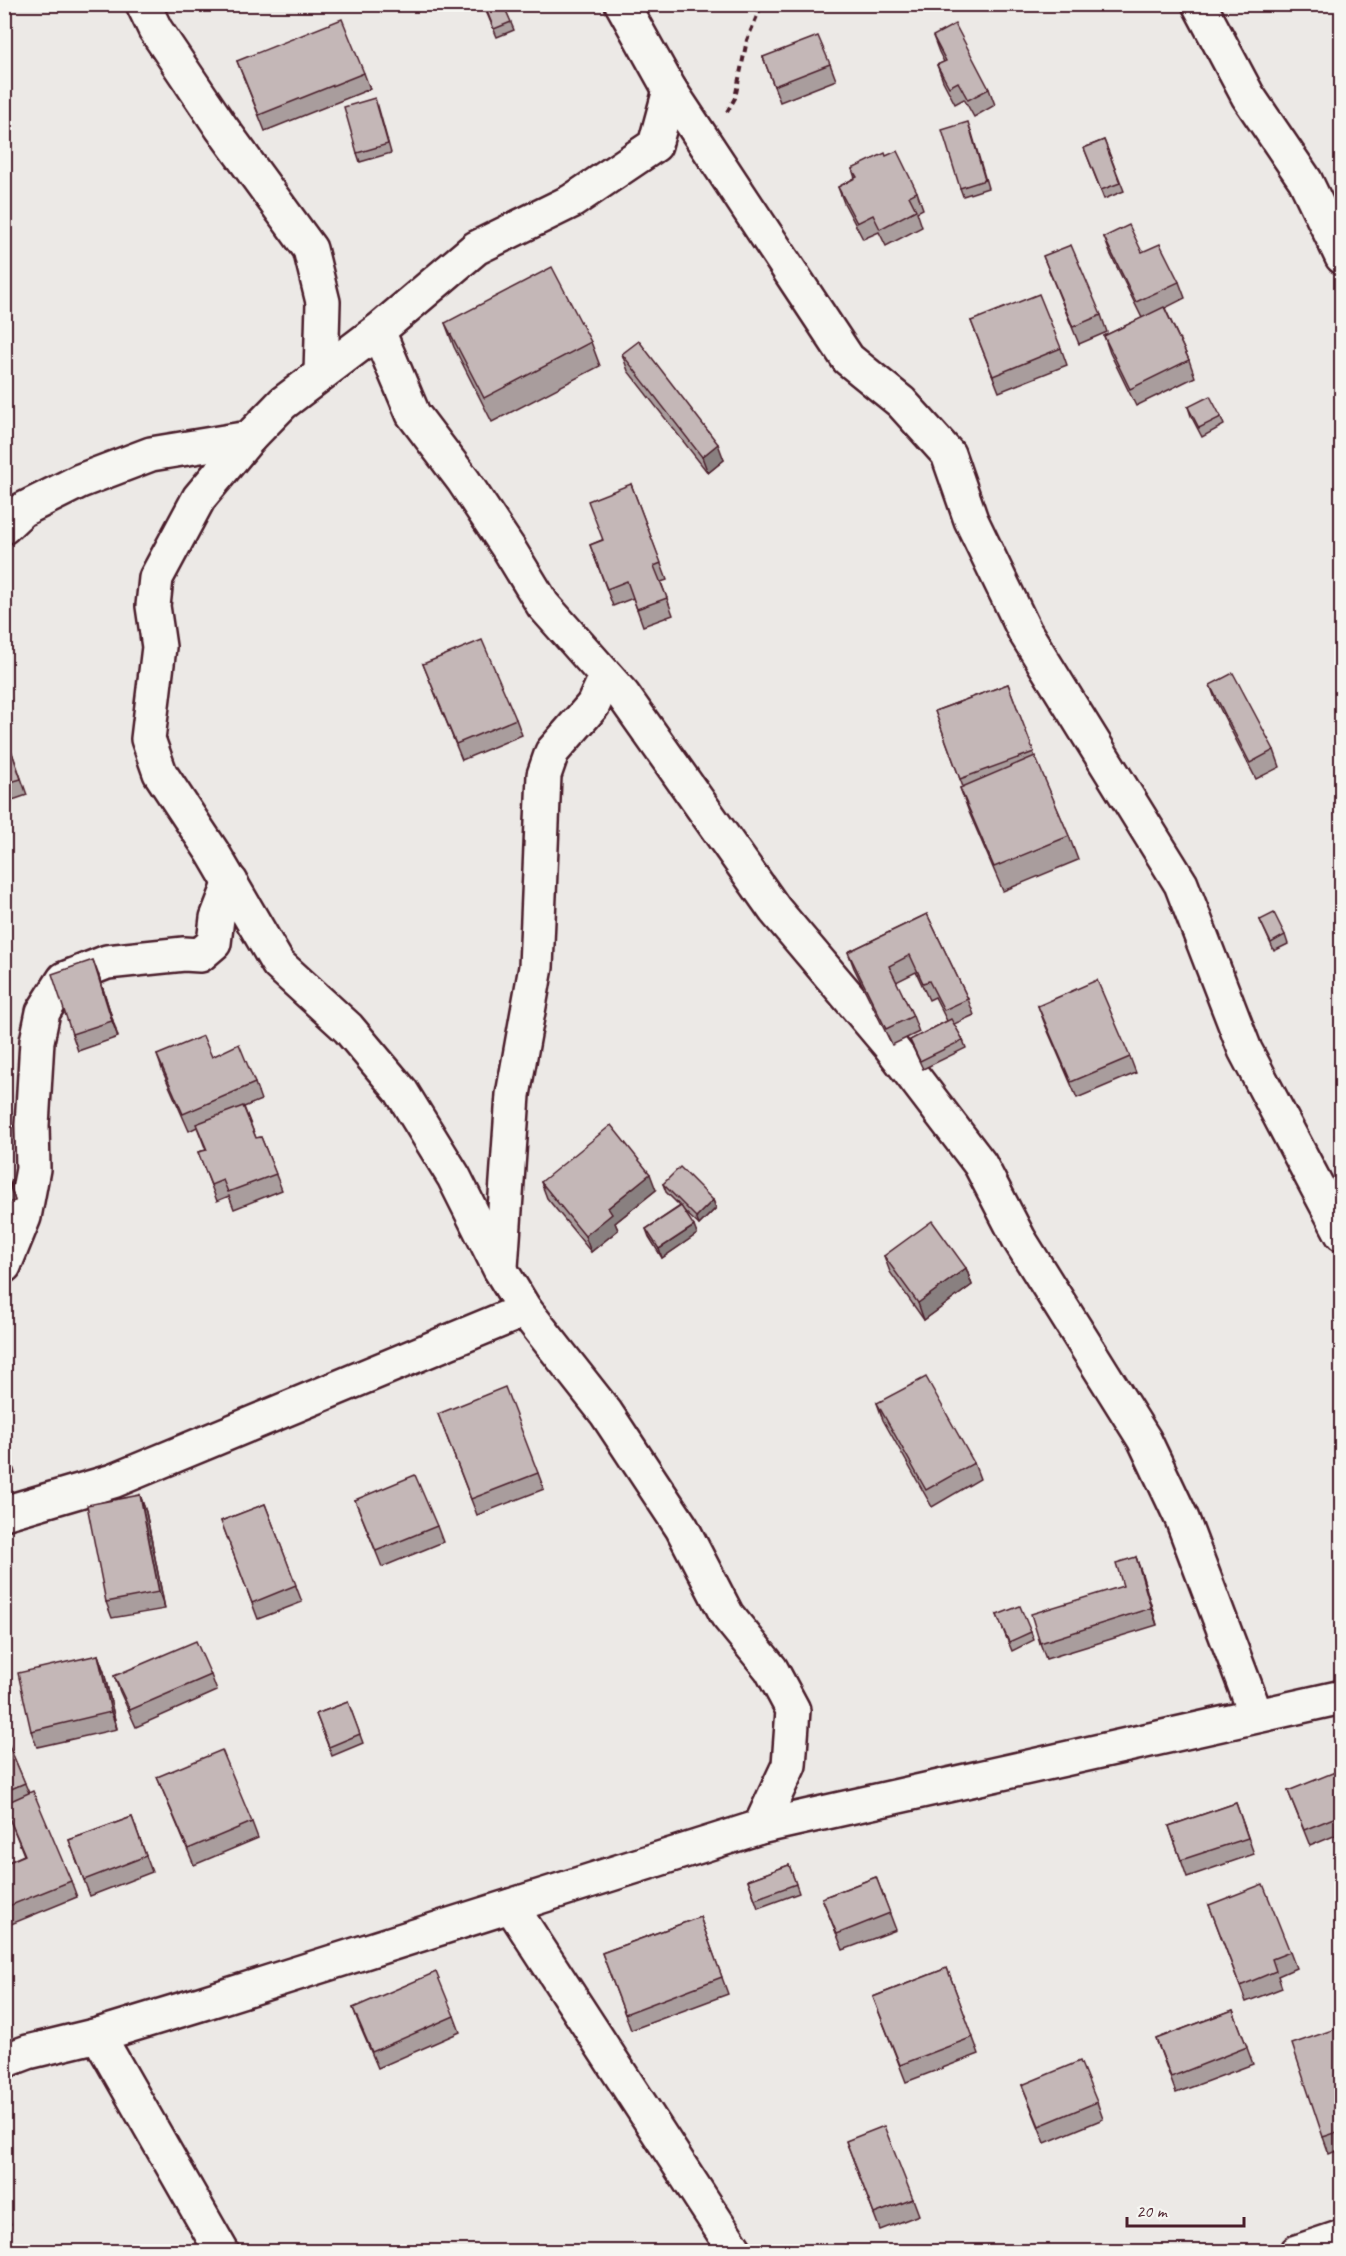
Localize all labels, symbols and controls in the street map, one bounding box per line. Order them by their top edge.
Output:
scale bar [1127,2190,1244,2228]
text: 20 m [1136,2200,1169,2222]

